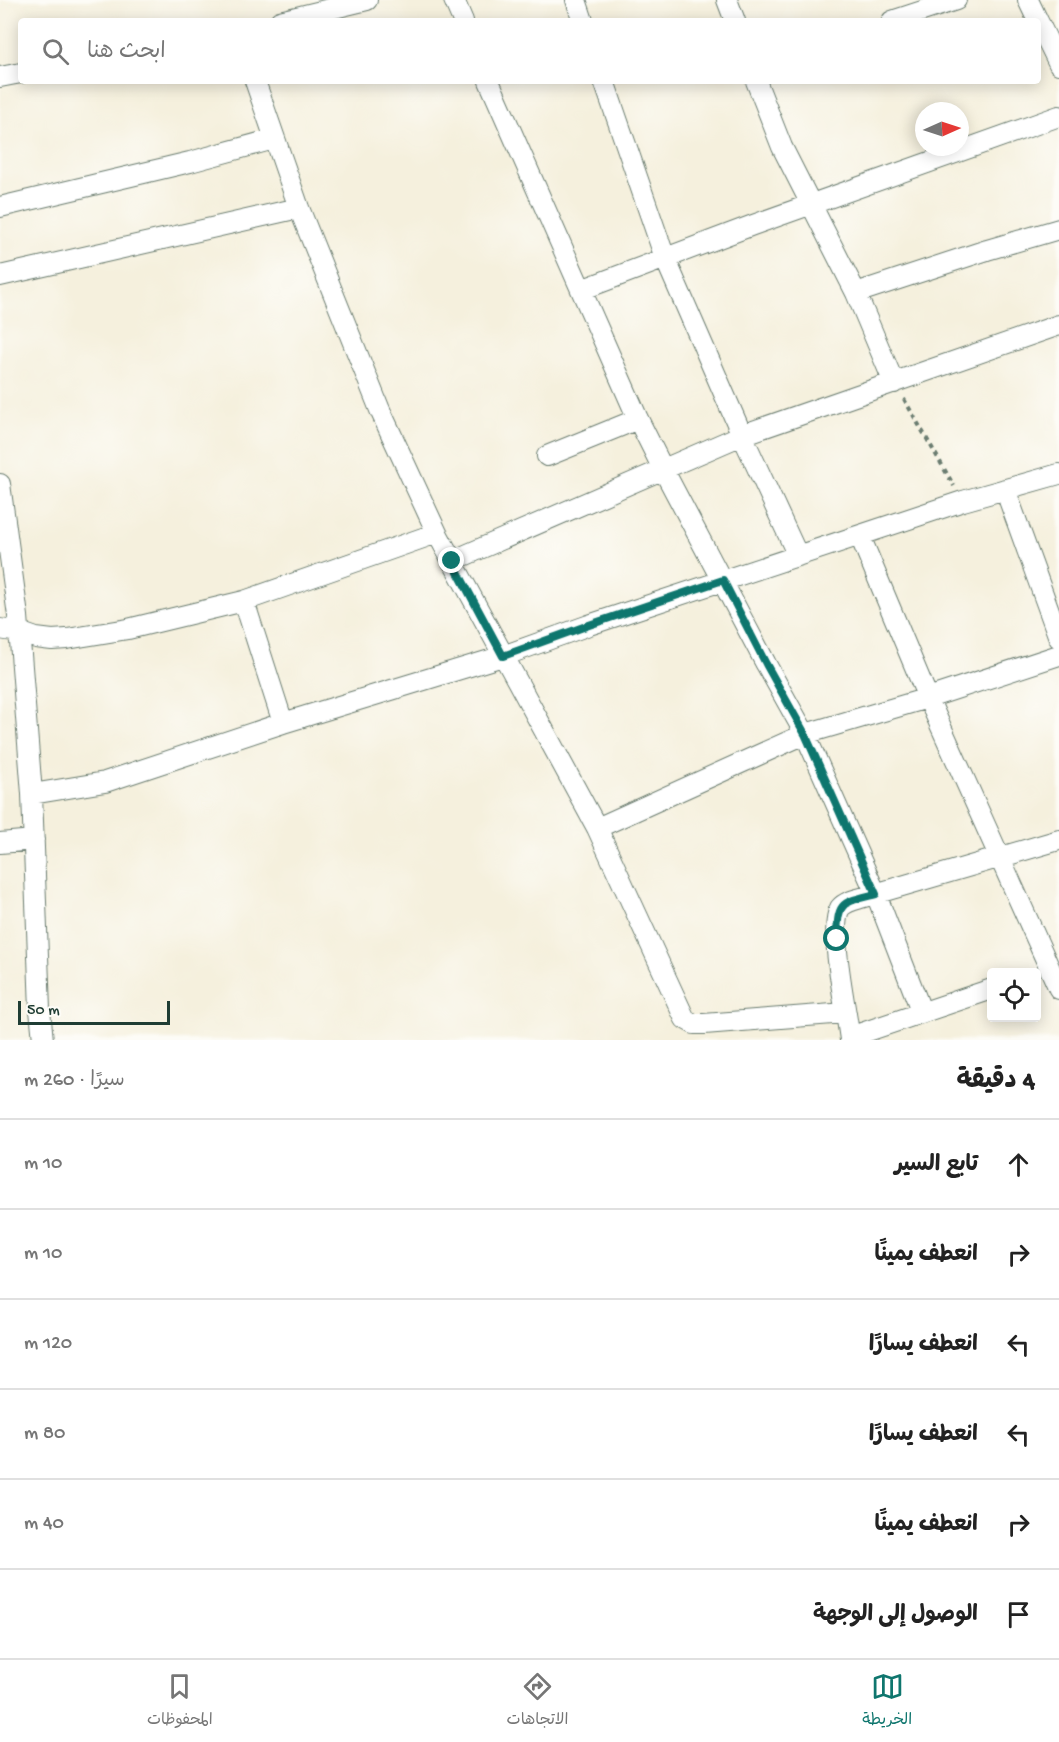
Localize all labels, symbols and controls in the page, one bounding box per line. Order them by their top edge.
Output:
search box [18,18,1041,84]
icon: search [39,35,72,68]
text: ابحث هنا [87,40,166,66]
north arrow [915,102,969,156]
route end [438,547,464,573]
route start [823,925,849,951]
map controls [987,968,1041,1022]
button: locate [987,968,1041,1022]
scale bar [18,998,170,1025]
text: 50 m [27,1002,60,1021]
text: 4 دقيقة [957,1067,1035,1098]
text: سيرًا · 260 m [24,1070,125,1093]
icon: ahead [1002,1148,1035,1181]
text: 10 m [24,1153,62,1176]
text: تابع السير [894,1153,978,1179]
icon: right [1002,1238,1035,1271]
text: 10 m [24,1243,62,1266]
text: انعطف يمينًا [875,1243,978,1269]
icon: left [1002,1328,1035,1361]
text: 120 m [24,1333,72,1356]
text: انعطف يسارًا [869,1333,978,1359]
icon: left [1002,1418,1035,1451]
text: 80 m [24,1423,65,1446]
text: انعطف يسارًا [869,1423,978,1449]
icon: right [1002,1508,1035,1541]
text: 40 m [24,1513,64,1536]
text: انعطف يمينًا [875,1513,978,1539]
icon: arrive [1002,1598,1035,1631]
text: الوصول إلى الوجهة [813,1603,978,1629]
tab: المحفوظات [147,1670,213,1733]
tab: الاتجاهات [507,1670,568,1733]
tab: الخريطة [862,1670,912,1733]

